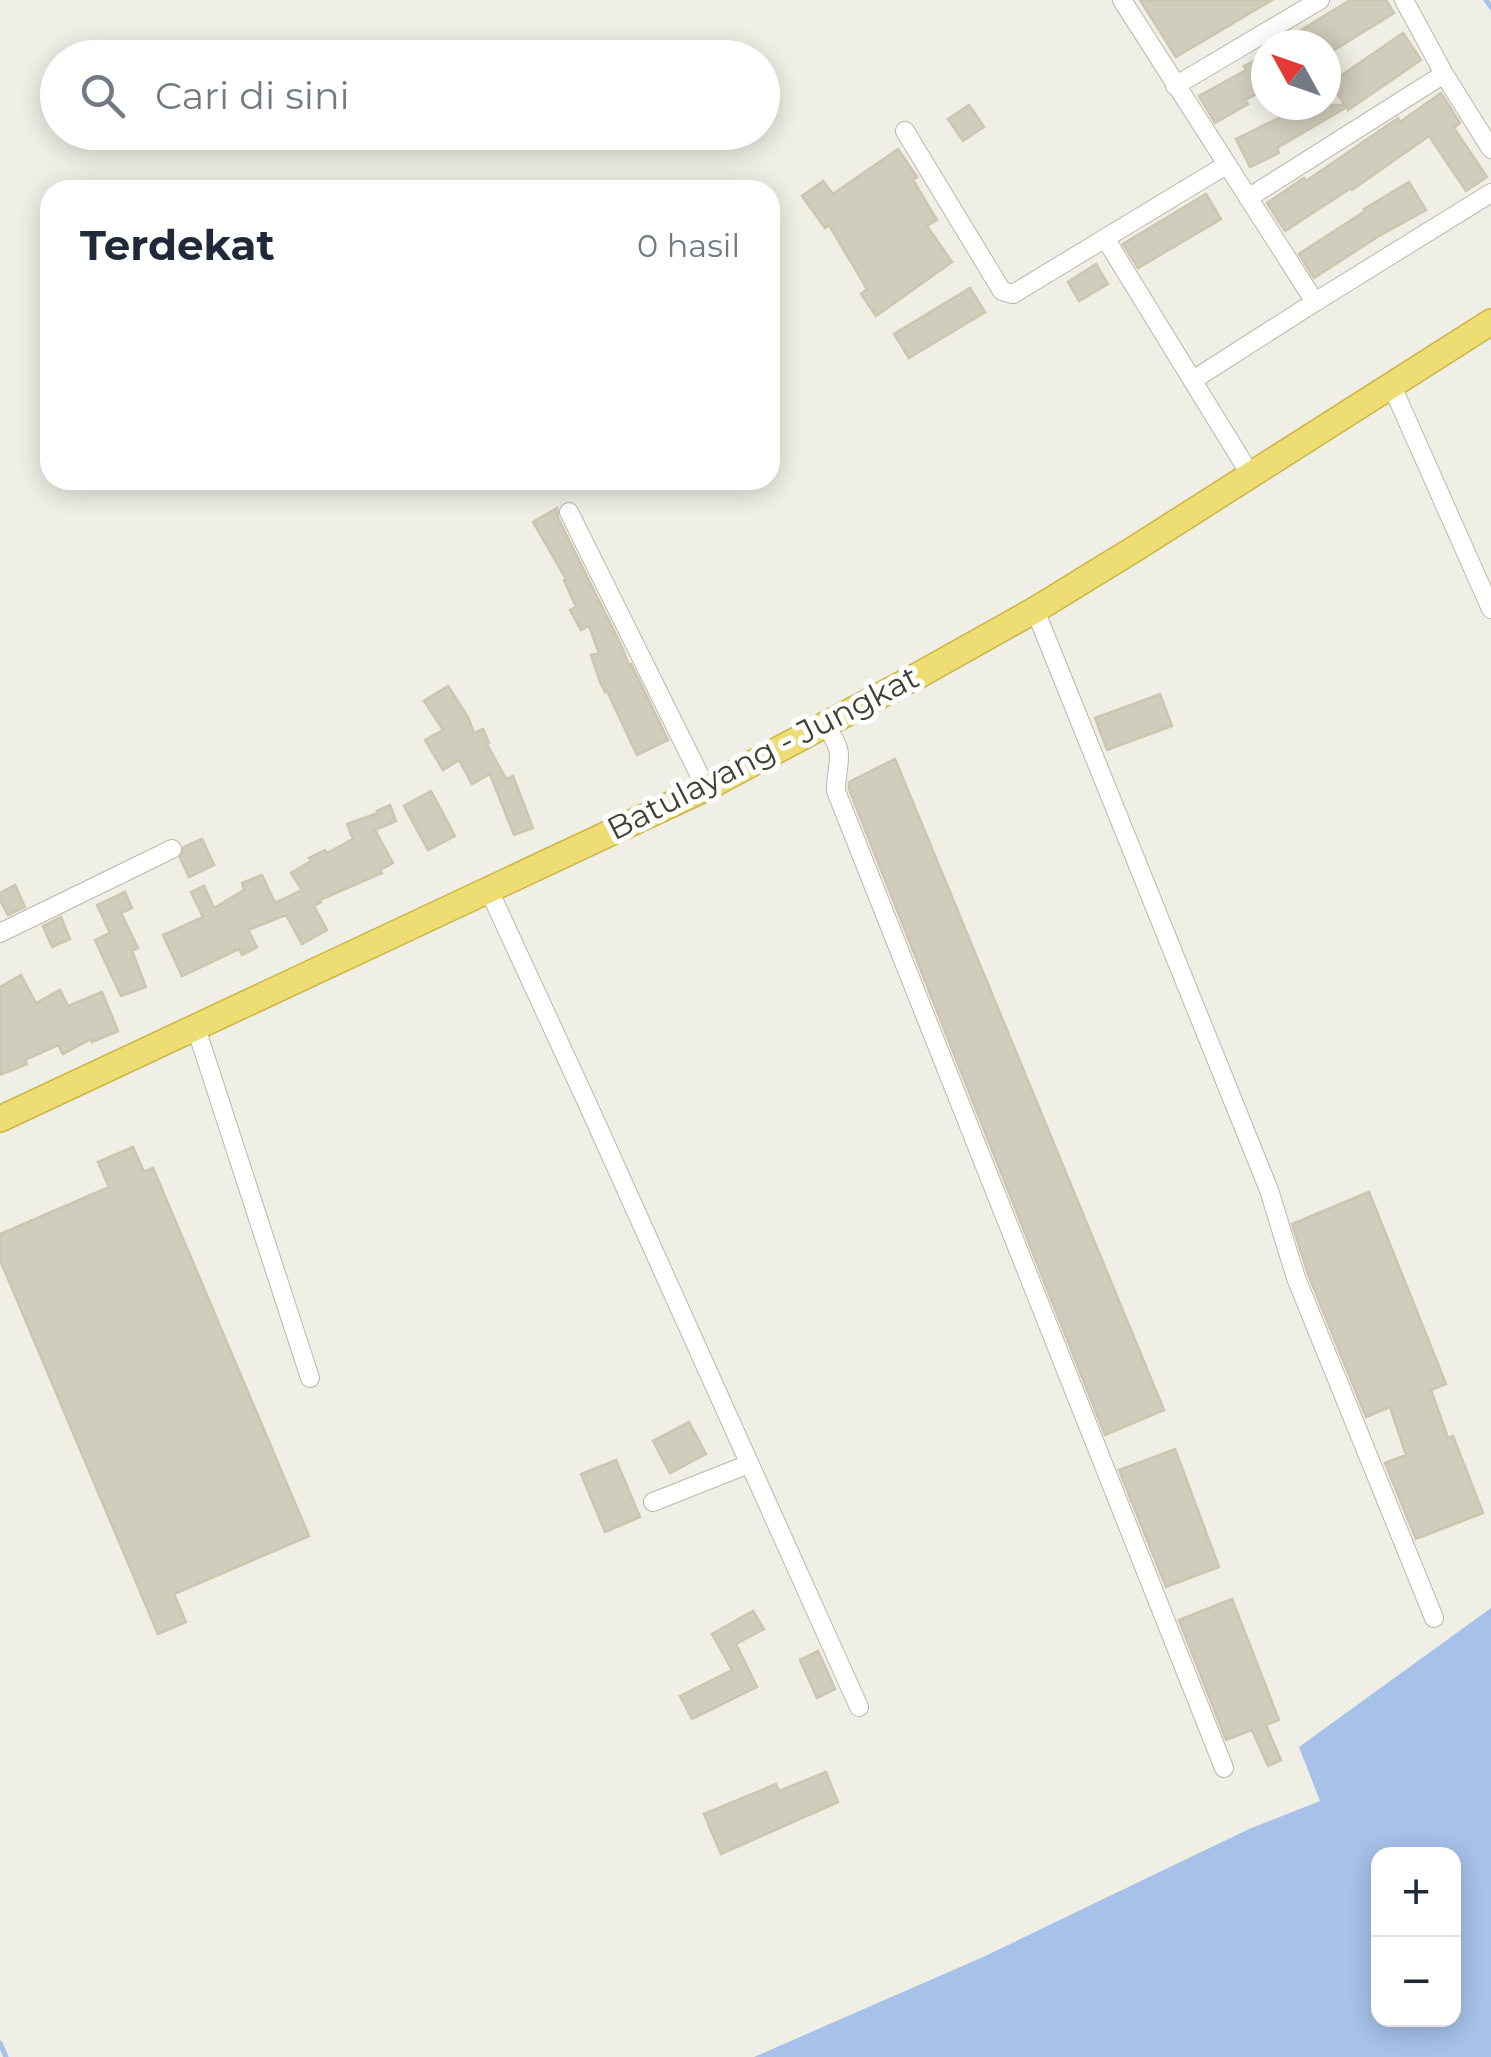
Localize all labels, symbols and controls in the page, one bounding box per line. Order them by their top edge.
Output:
north arrow [1251,30,1341,120]
search box [40,40,780,150]
icon: search [75,68,130,123]
text: Cari di sini [155,72,350,119]
text: Terdekat [80,219,275,271]
text: 0 hasil [637,226,740,265]
street label: Batulayang - Jungkat [601,657,925,848]
map controls [1371,1847,1461,2027]
button: + [1371,1847,1461,1937]
button: − [1371,1937,1461,2027]

